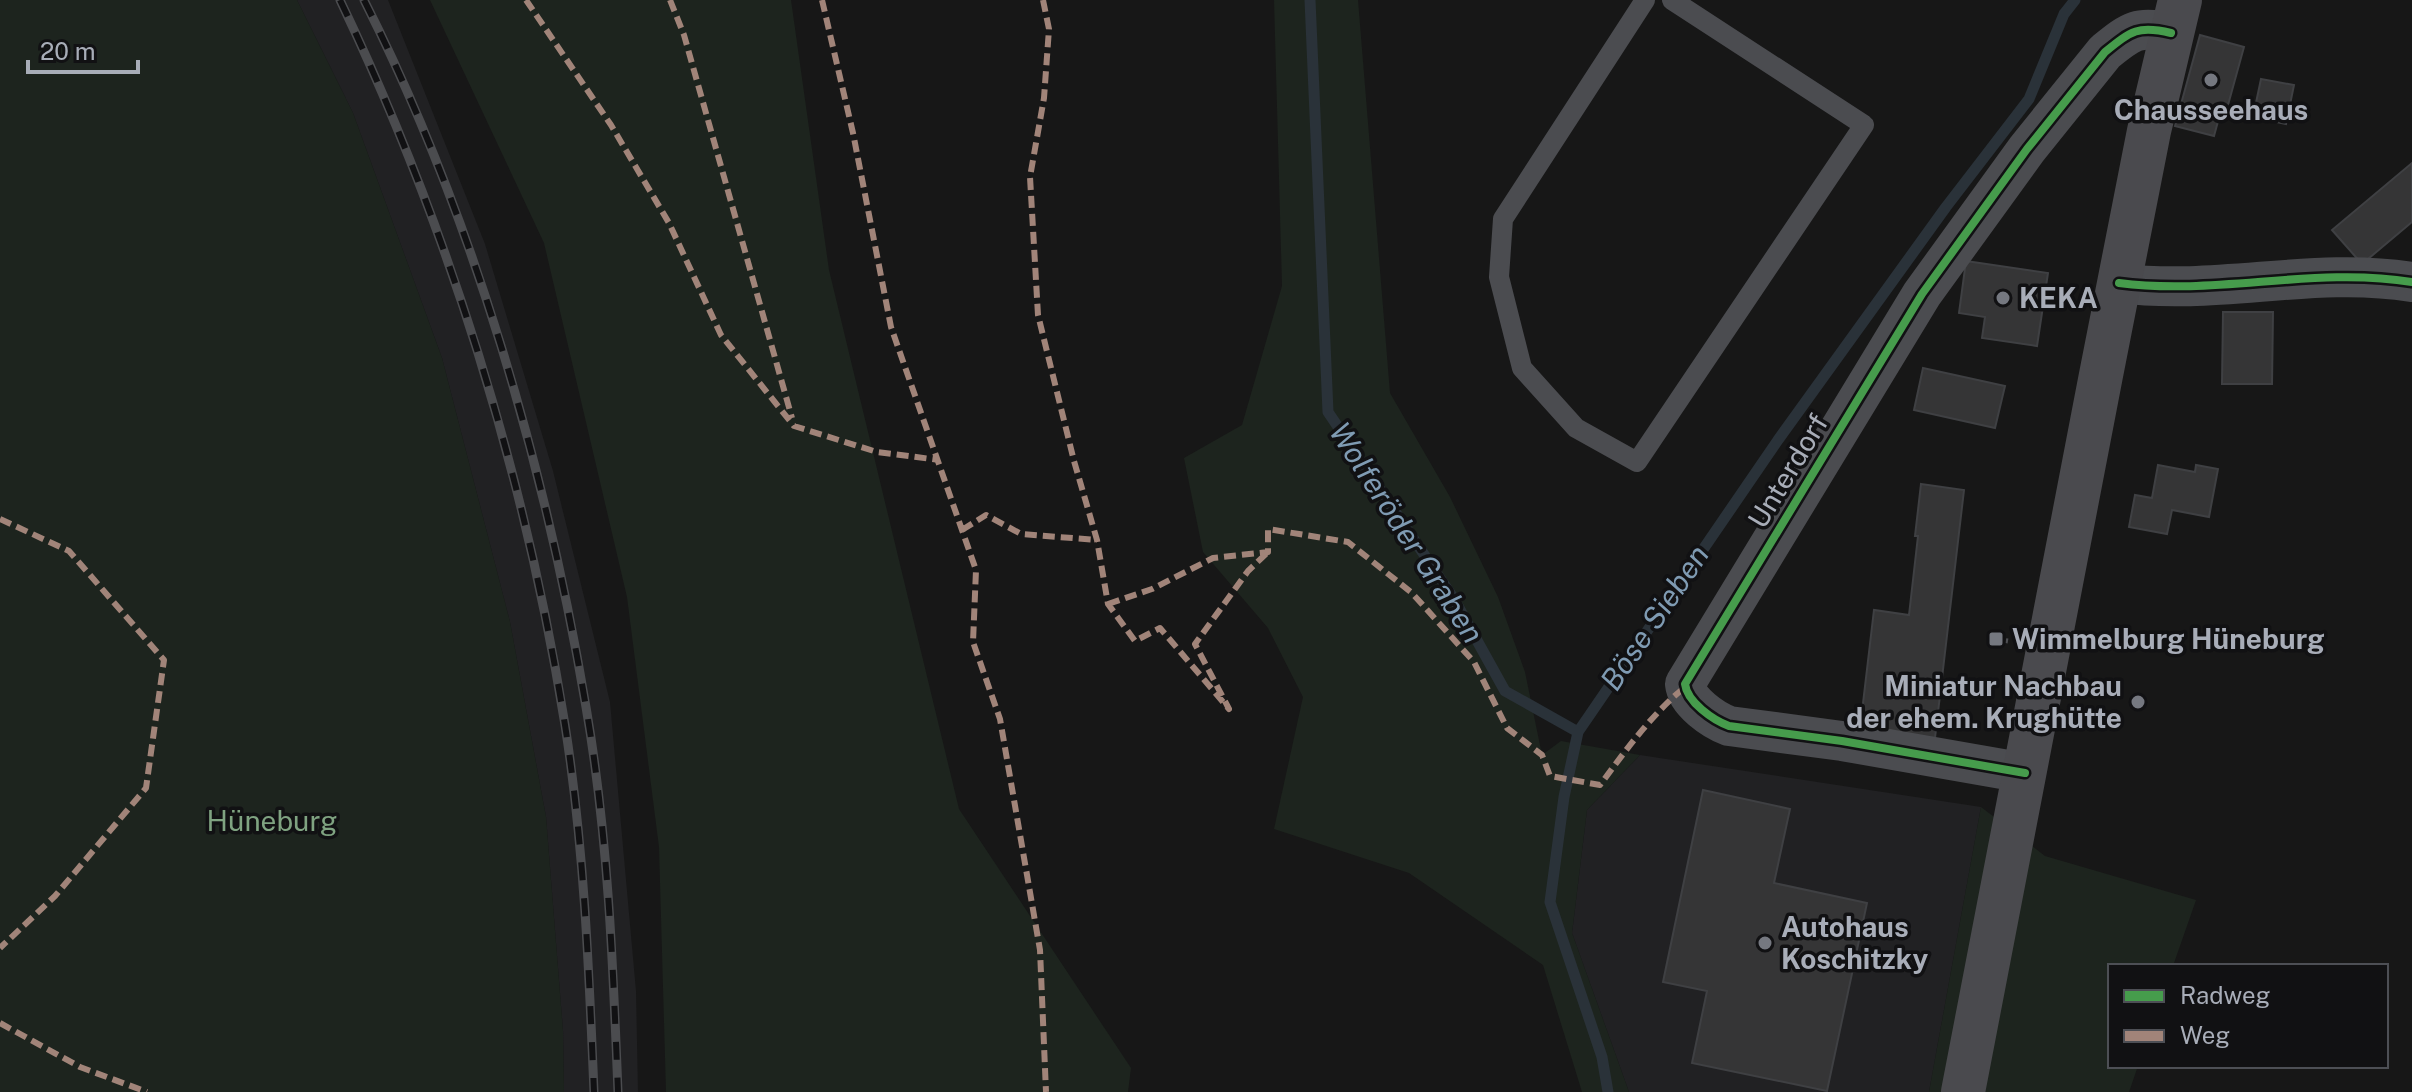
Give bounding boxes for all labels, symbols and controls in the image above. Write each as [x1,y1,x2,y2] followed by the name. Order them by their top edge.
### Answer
[28,24,138,74] scale bar
[40,37,96,65] text: 20 m
[2202,71,2220,89] marker: Chausseehaus
[2114,93,2308,126] place label: Chausseehaus
[2019,281,2098,314] place label: KEKA
[1994,289,2012,307] marker: KEKA
[1741,408,1834,534] street label: Unterdorf
[1322,415,1492,650] water label: Wolferöder Graben
[1592,538,1716,697] water label: Böse Sieben
[2012,622,2325,655] place label: Wimmelburg Hüneburg
[1987,630,2005,648] marker: Wimmelburg Hüneburg
[1846,669,2122,734] place label: Miniatur Nachbau der ehem. Krughütte
[2129,693,2147,711] marker: Miniatur Nachbau der ehem. Krughütte
[207,804,337,837] park label: Hüneburg
[1781,910,1928,975] place label: Autohaus Koschitzky
[1756,934,1774,952] marker: Autohaus Koschitzky
[2108,964,2388,1068] legend
[2180,981,2271,1009] text: Radweg
[2180,1021,2230,1049] text: Weg

